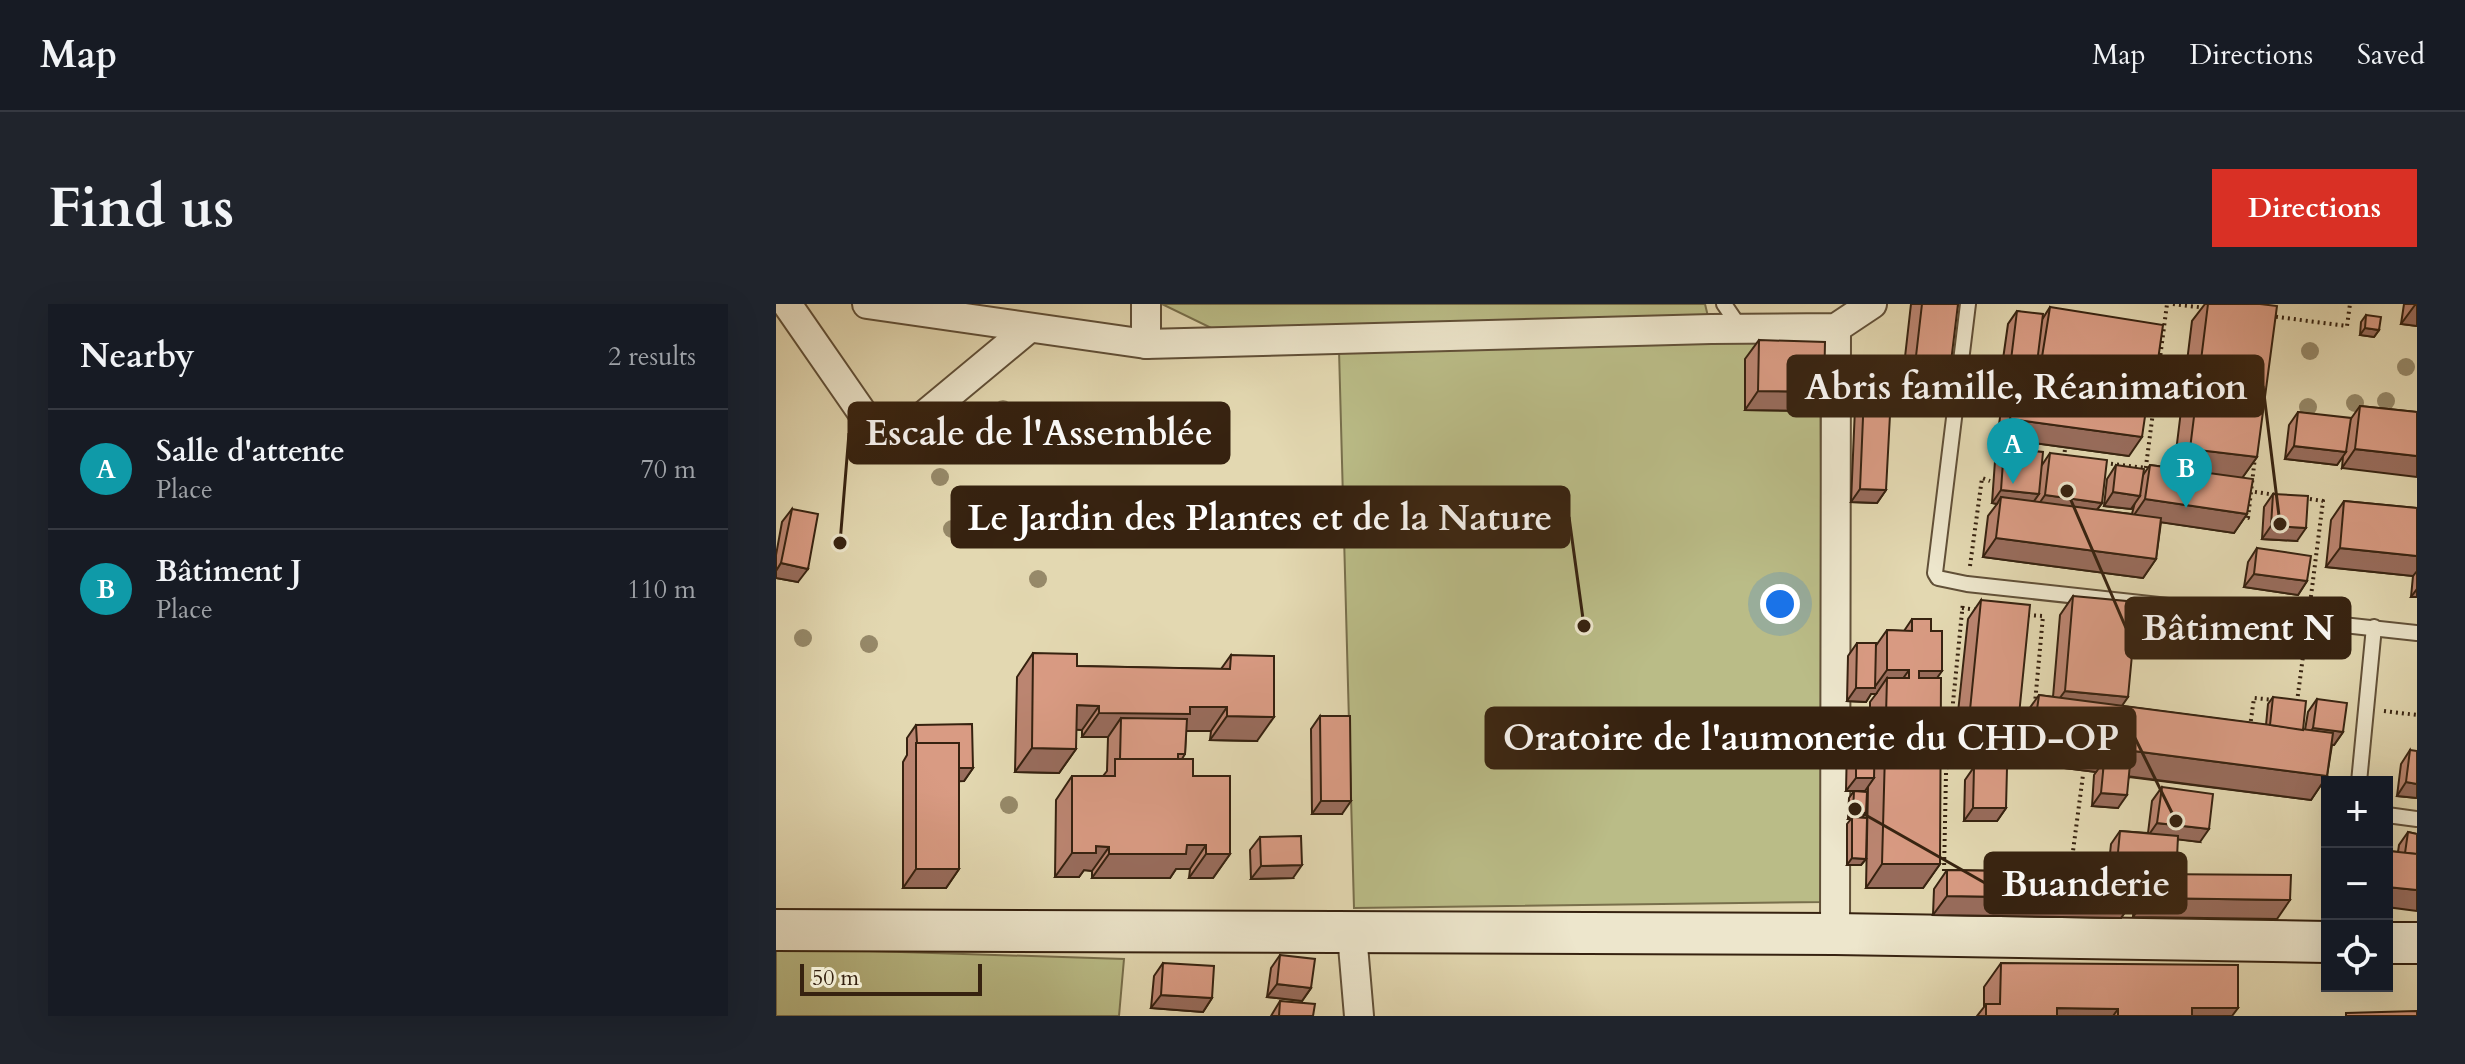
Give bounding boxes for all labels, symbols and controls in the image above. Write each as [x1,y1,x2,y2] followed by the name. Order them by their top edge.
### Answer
[40,29,117,81] text: Map
[2092,36,2146,74] text: Map
[2190,36,2313,74] text: Directions
[2357,36,2425,74] text: Saved
[2212,169,2417,247] button: Directions
[48,171,234,246] text: Find us
[80,333,195,379] text: Nearby
[608,339,696,374] text: 2 results
[1788,356,2263,416] callout: Abris famille, Réanimation
[1804,363,2248,412] text: Abris famille, Réanimation
[849,403,1229,463] callout: Escale de l'Assemblée
[865,409,1213,458] text: Escale de l'Assemblée
[1987,418,2039,484] pin: A
[156,431,345,472] text: Salle d'attente
[2160,442,2212,508] pin: B
[96,452,116,487] text: A
[640,452,696,487] text: 70 m
[156,472,213,507] text: Place
[952,487,1569,547] callout: Le Jardin des Plantes et de la Nature
[968,494,1552,543] text: Le Jardin des Plantes et de la Nature
[156,551,302,592] text: Bâtiment J
[97,572,115,607] text: B
[627,572,696,607] text: 110 m
[1760,584,1800,624] your location
[156,592,213,627] text: Place
[2126,598,2350,658] callout: Bâtiment N
[2142,604,2334,653] text: Bâtiment N
[1486,708,2135,768] callout: Oratoire de l'aumonerie du CHD-OP
[1503,714,2119,763] text: Oratoire de l'aumonerie du CHD-OP
[2321,776,2393,992] map controls
[2321,776,2393,848] button: +
[2321,848,2393,920] button: −
[1985,853,2186,913] callout: Buanderie
[2002,860,2170,909] text: Buanderie
[2321,920,2393,992] button: locate
[800,960,982,996] scale bar
[812,963,859,993] text: 50 m

